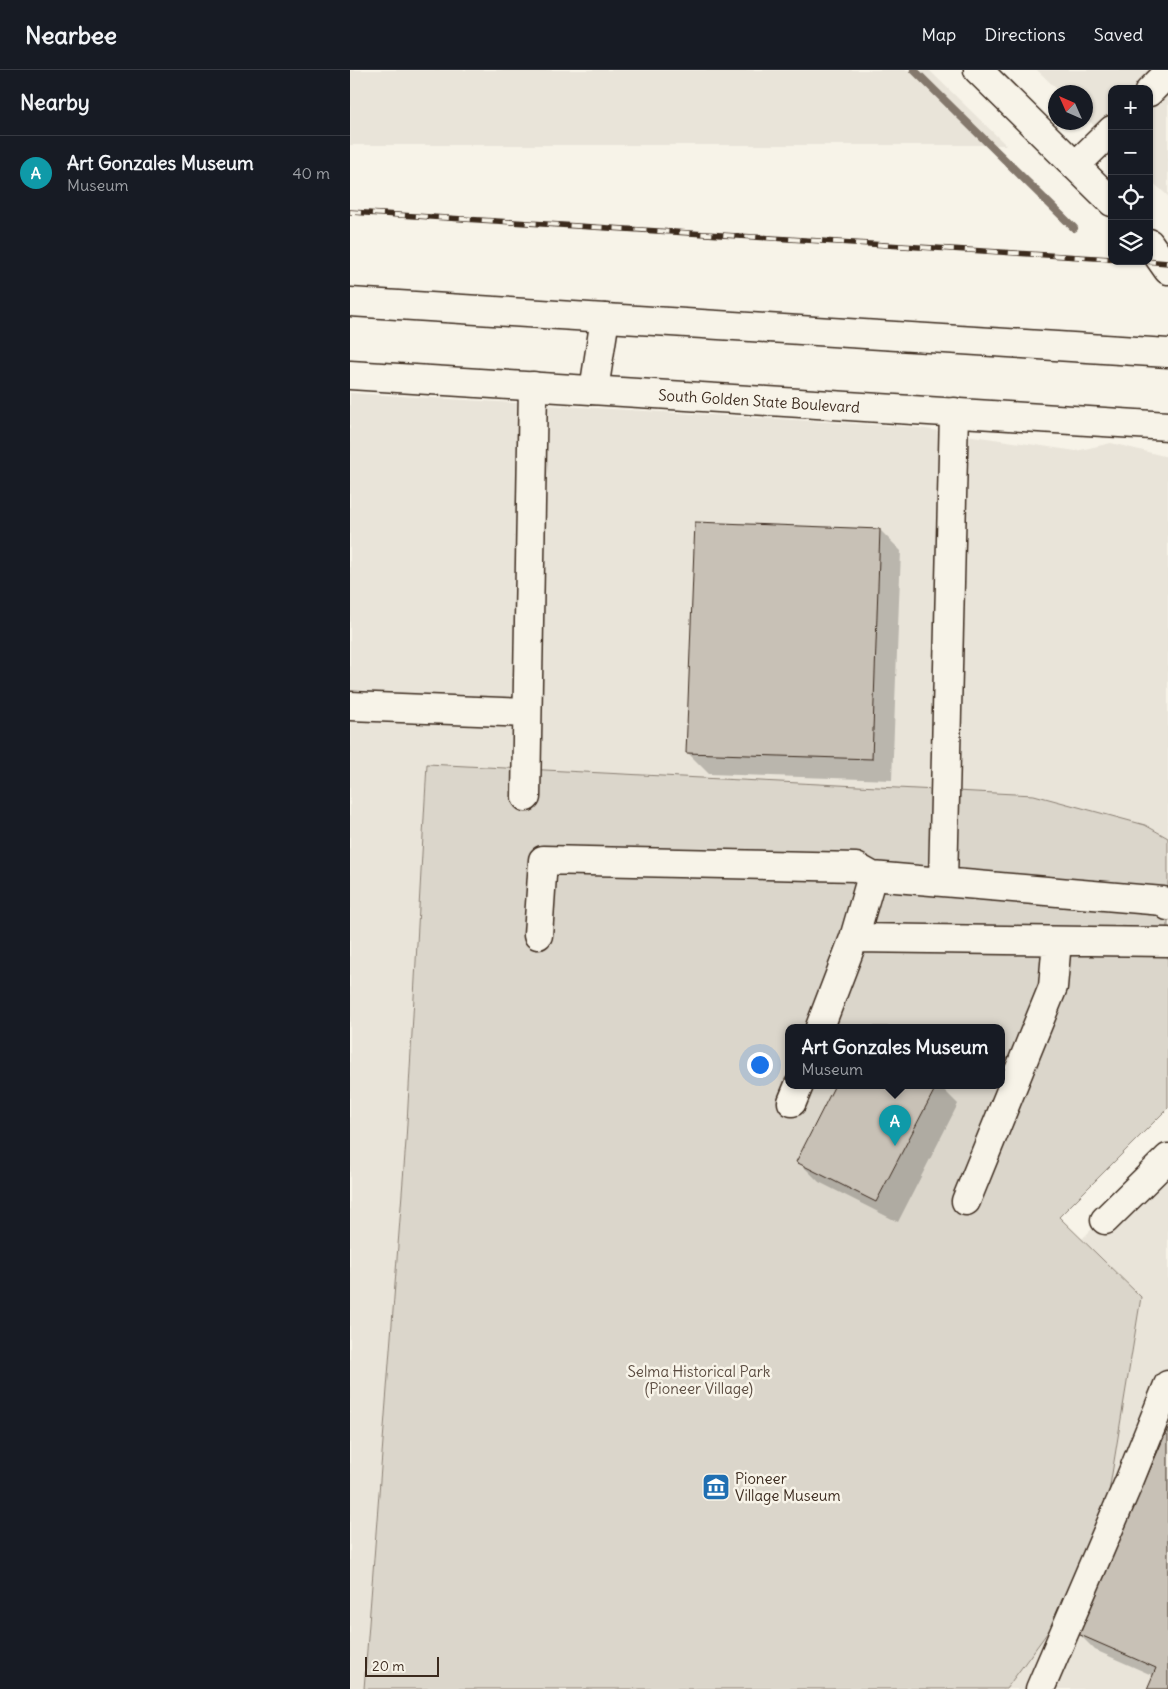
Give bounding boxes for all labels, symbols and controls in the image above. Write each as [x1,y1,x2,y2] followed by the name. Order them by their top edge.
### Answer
[25,20,117,50] text: Nearbee
[921,23,956,46] text: Map
[984,23,1066,46] text: Directions
[1094,23,1143,46] text: Saved
[1048,85,1093,130] north arrow
[1108,85,1153,265] map controls
[1108,85,1153,130] button: +
[20,89,90,116] text: Nearby
[1108,130,1153,175] button: −
[67,151,254,175] text: Art Gonzales Museum
[31,163,41,183] text: A
[292,163,330,183] text: 40 m
[67,175,129,195] text: Museum
[1108,175,1153,220] button: locate
[1108,220,1153,265] button: layers
[658,385,861,416] street label: South Golden State Boulevard
[785,1024,1005,1089] popup
[802,1035,988,1059] text: Art Gonzales Museum
[747,1052,773,1078] your location
[802,1059,863,1079] text: Museum
[879,1105,911,1146] pin: A
[628,1362,771,1398] park label: Selma Historical Park (Pioneer Village)
[735,1469,841,1505] place label: Pioneer Village Museum
[701,1472,731,1502] museum icon: Pioneer Village Museum
[365,1654,439,1677] scale bar
[372,1657,405,1675] text: 20 m

